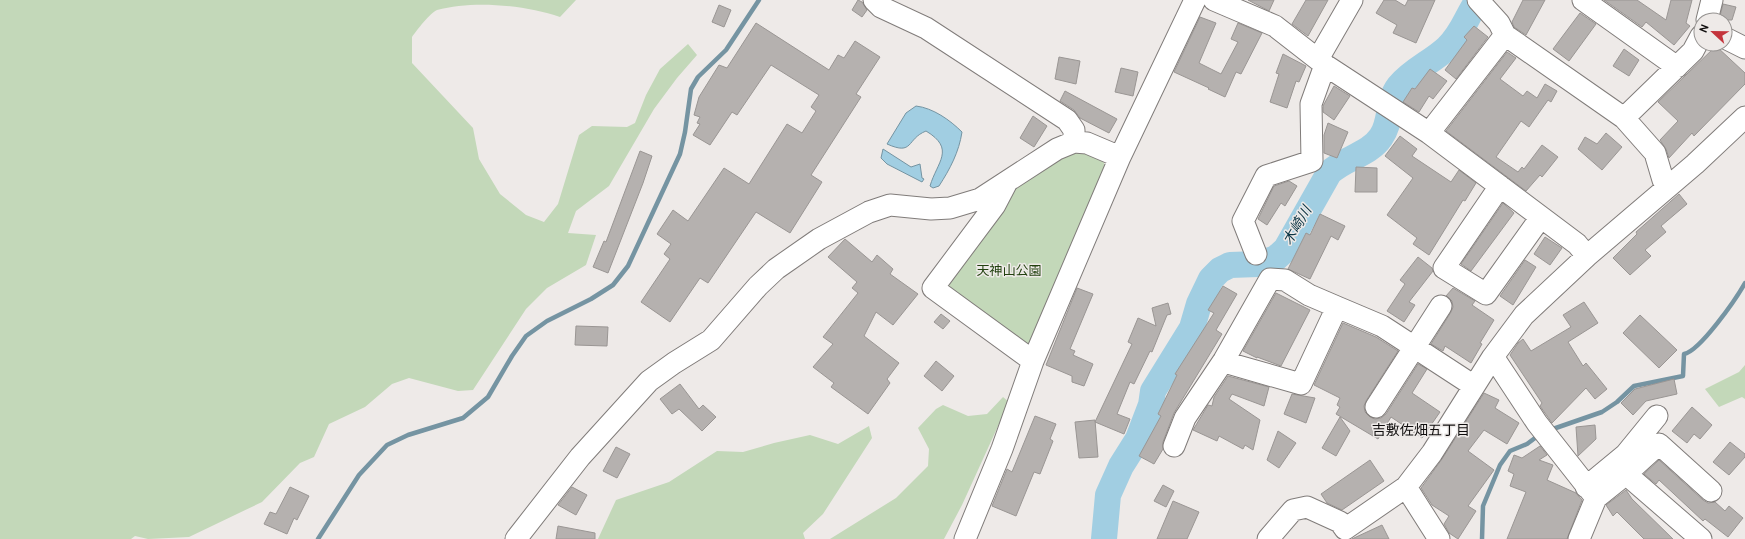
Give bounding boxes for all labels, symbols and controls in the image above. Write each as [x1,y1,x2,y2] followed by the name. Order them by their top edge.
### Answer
[1693,12,1733,52] north arrow
[1697,22,1713,35] text: N
[1280,202,1317,248] water label: 木崎川
[976,264,1042,280] park label: 天神山公園
[1372,422,1470,440] district label: 吉敷佐畑五丁目

